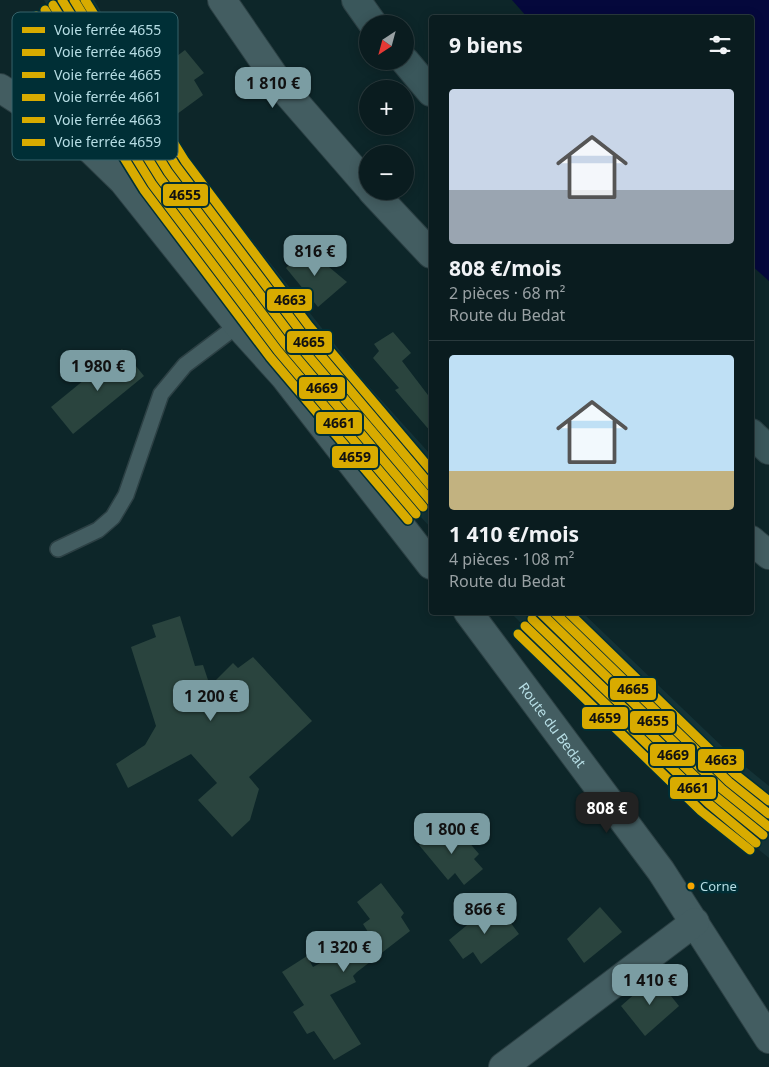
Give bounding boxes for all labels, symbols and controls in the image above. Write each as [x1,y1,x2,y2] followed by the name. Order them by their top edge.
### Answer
[12,12,178,160] legend
[359,15,414,70] north arrow
[359,15,414,200] map controls
[54,20,161,39] text: Voie ferrée 4655
[449,31,523,59] text: 9 biens
[706,31,734,59] icon: filters
[54,42,161,61] text: Voie ferrée 4669
[54,65,161,84] text: Voie ferrée 4665
[227,66,319,109] pin: 1 810 €
[246,72,300,94] text: 1 810 €
[359,80,414,135] button: +
[54,87,161,106] text: Voie ferrée 4661
[54,110,161,129] text: Voie ferrée 4663
[547,122,637,212] icon: home
[54,132,161,151] text: Voie ferrée 4659
[359,145,414,200] button: −
[162,183,209,207] line badge: 4655
[169,185,201,204] text: 4655
[280,234,350,277] pin: 816 €
[295,240,335,262] text: 816 €
[449,254,562,282] text: 808 €/mois
[449,282,565,304] text: 2 pièces · 68 m²
[266,288,313,312] line badge: 4663
[274,290,306,309] text: 4663
[449,304,565,326] text: Route du Bedat
[286,330,333,354] line badge: 4665
[293,332,325,351] text: 4665
[52,350,144,392] pin: 1 980 €
[71,355,125,377] text: 1 980 €
[298,376,346,400] line badge: 4669
[306,378,338,397] text: 4669
[547,387,637,477] icon: home
[315,411,363,435] line badge: 4661
[323,413,355,432] text: 4661
[331,445,379,469] line badge: 4659
[339,447,371,466] text: 4659
[449,520,579,548] text: 1 410 €/mois
[449,548,574,570] text: 4 pièces · 108 m²
[449,570,565,592] text: Route du Bedat
[609,677,657,701] line badge: 4665
[515,678,591,771] street label: Route du Bedat
[617,679,649,698] text: 4665
[165,680,257,722] pin: 1 200 €
[184,685,238,707] text: 1 200 €
[581,706,629,730] line badge: 4659
[589,708,621,727] text: 4659
[629,710,676,734] line badge: 4655
[637,711,669,730] text: 4655
[649,743,696,767] line badge: 4669
[657,745,689,764] text: 4669
[697,748,745,772] line badge: 4663
[705,750,737,769] text: 4663
[669,776,717,800] line badge: 4661
[677,778,709,797] text: 4661
[572,792,642,834] pin: 808 €
[587,797,627,819] text: 808 €
[406,812,498,855] pin: 1 800 €
[425,818,479,840] text: 1 800 €
[700,877,737,895] place label: Corne
[686,881,696,891] marker: Corne
[450,892,520,935] pin: 866 €
[465,898,505,920] text: 866 €
[298,930,390,973] pin: 1 320 €
[317,936,371,958] text: 1 320 €
[604,964,696,1006] pin: 1 410 €
[623,969,677,991] text: 1 410 €

